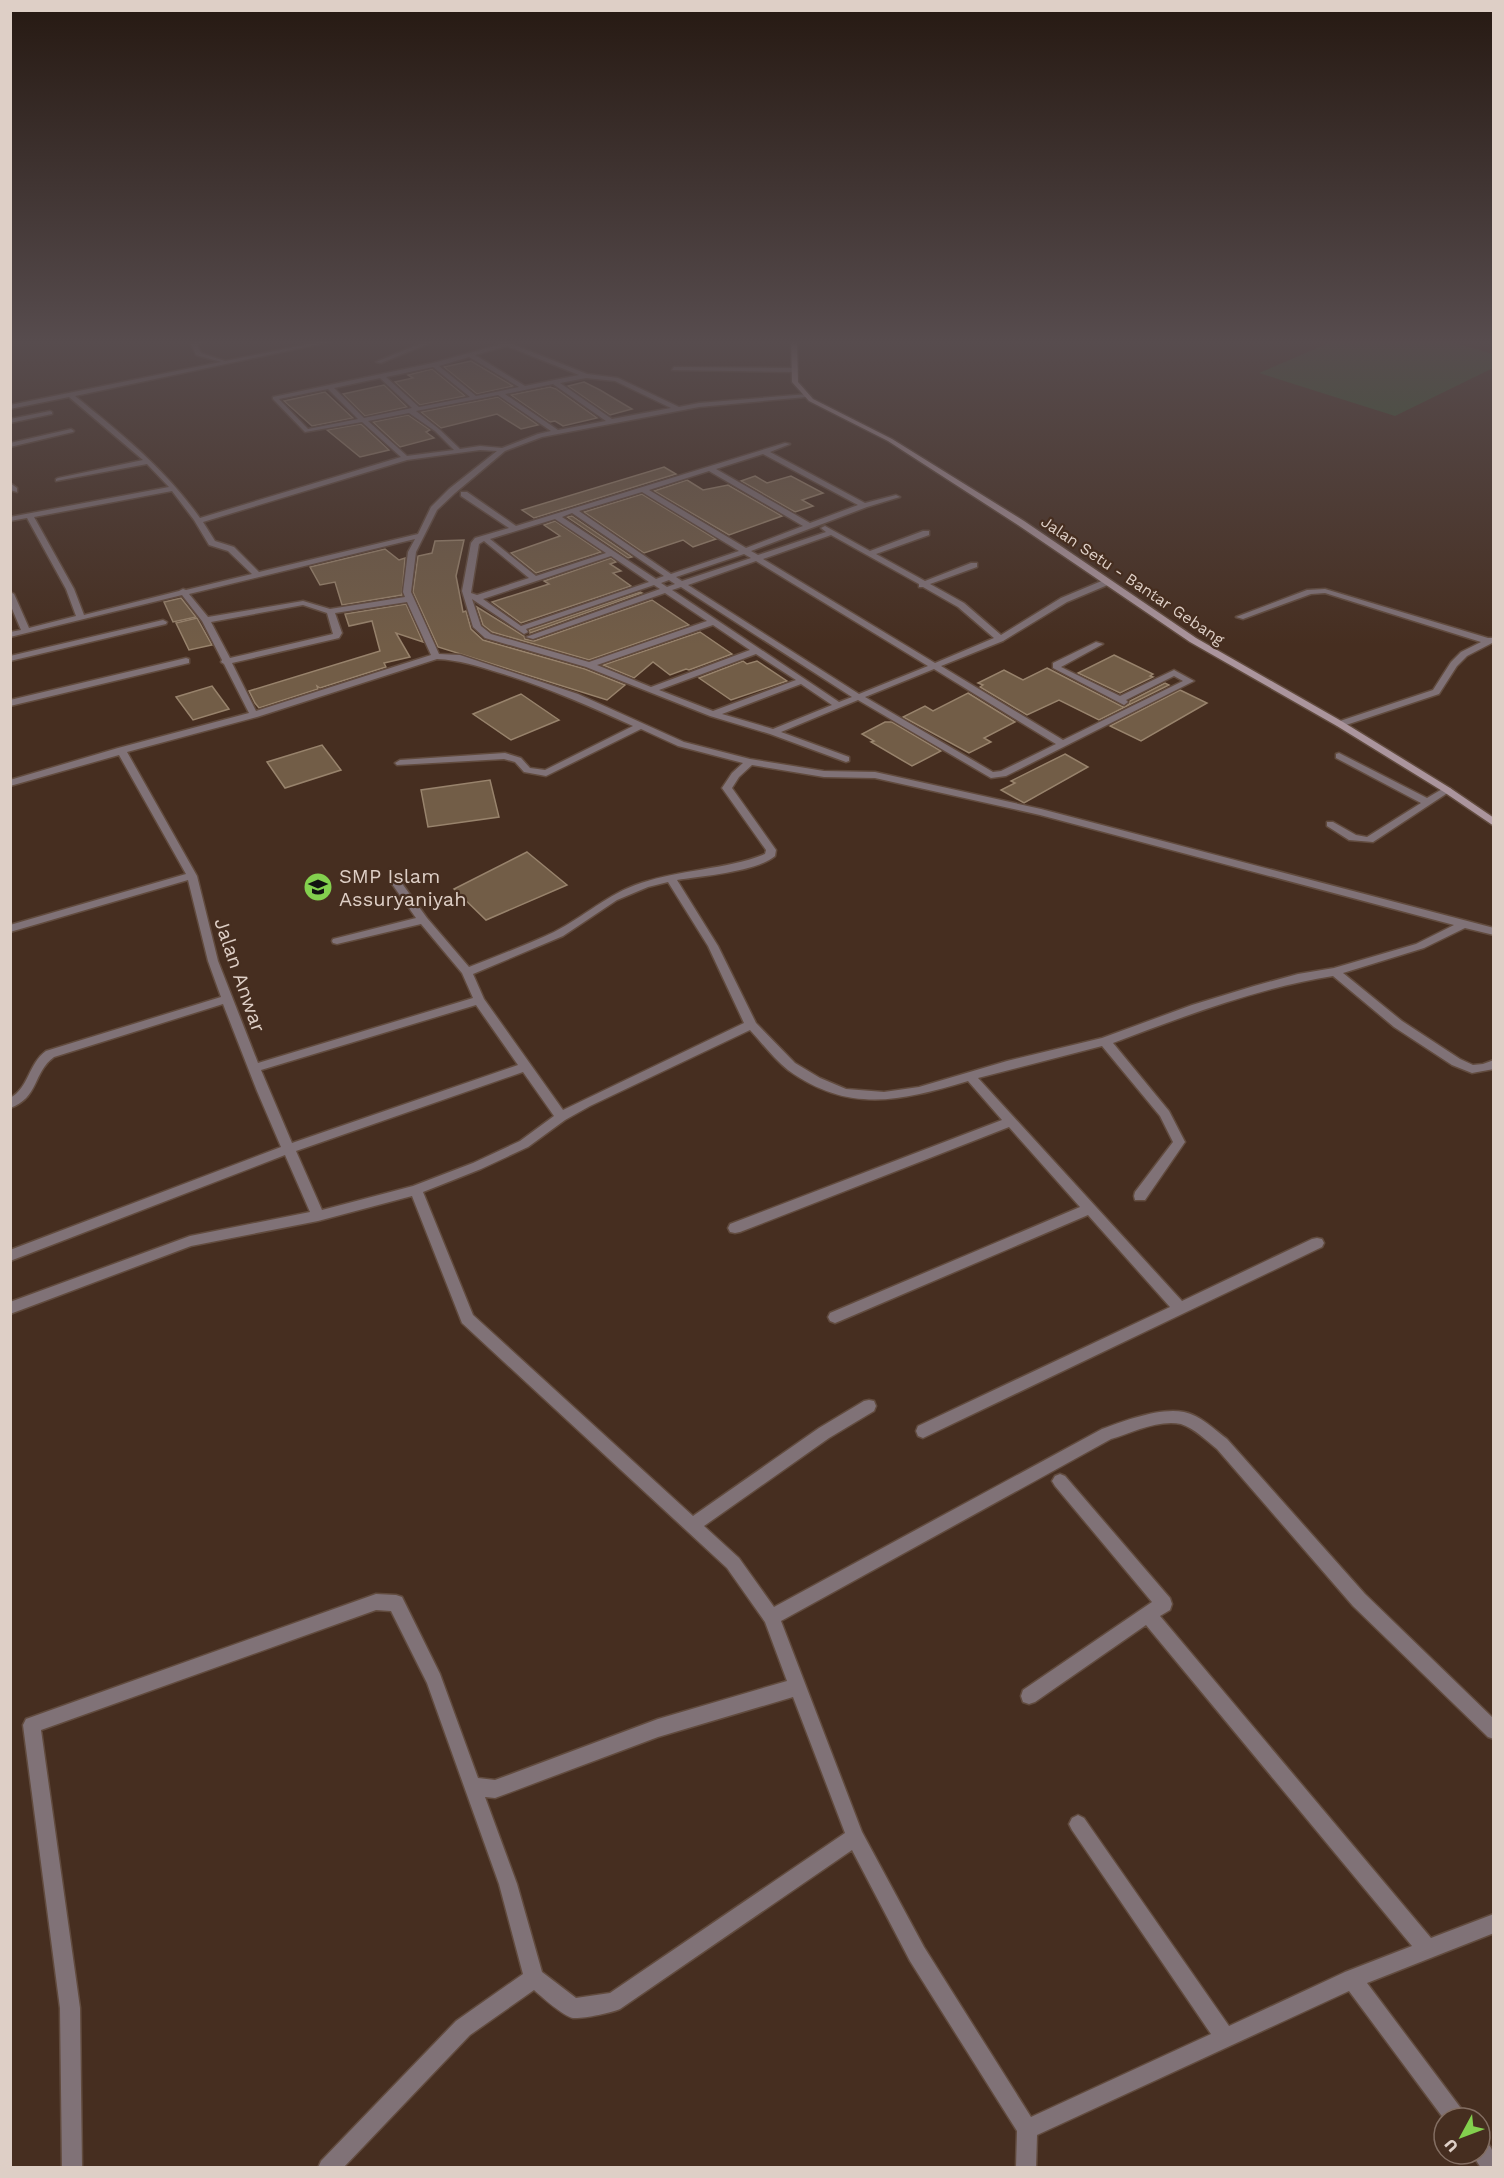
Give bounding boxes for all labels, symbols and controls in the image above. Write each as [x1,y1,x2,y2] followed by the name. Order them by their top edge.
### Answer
[1037,512,1228,649] street label: Jalan Setu - Bantar Gebang
[339,864,467,911] place label: SMP Islam Assuryaniyah
[302,871,334,903] school or university icon: SMP Islam Assuryaniyah
[209,915,271,1035] street label: Jalan Anwar
[1432,2106,1492,2166] north arrow
[1440,2135,1462,2156] text: U

